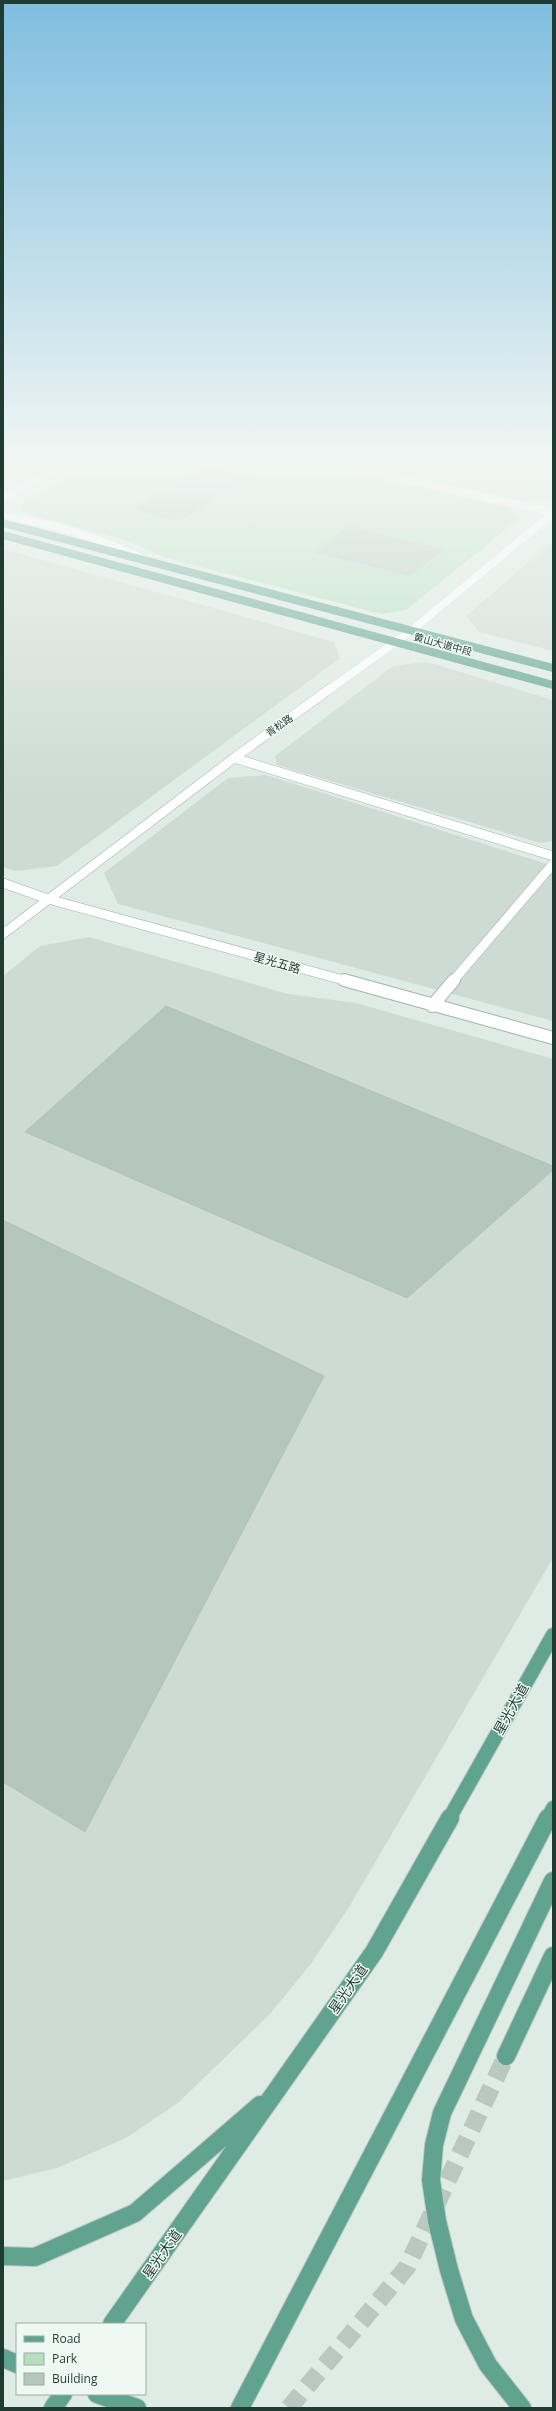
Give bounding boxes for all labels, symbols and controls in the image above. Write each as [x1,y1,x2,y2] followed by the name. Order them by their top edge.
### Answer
[412,629,474,659] street label: 黄山大道中段
[263,711,295,739] street label: 青松路
[252,948,303,977] street label: 星光五路
[489,1680,532,1738] street label: 星光大道
[324,1960,371,2017] street label: 星光大道
[138,2225,185,2282] street label: 星光大道
[16,2323,146,2395] legend
[52,2330,81,2347] text: Road
[52,2350,78,2367] text: Park
[52,2370,98,2387] text: Building

